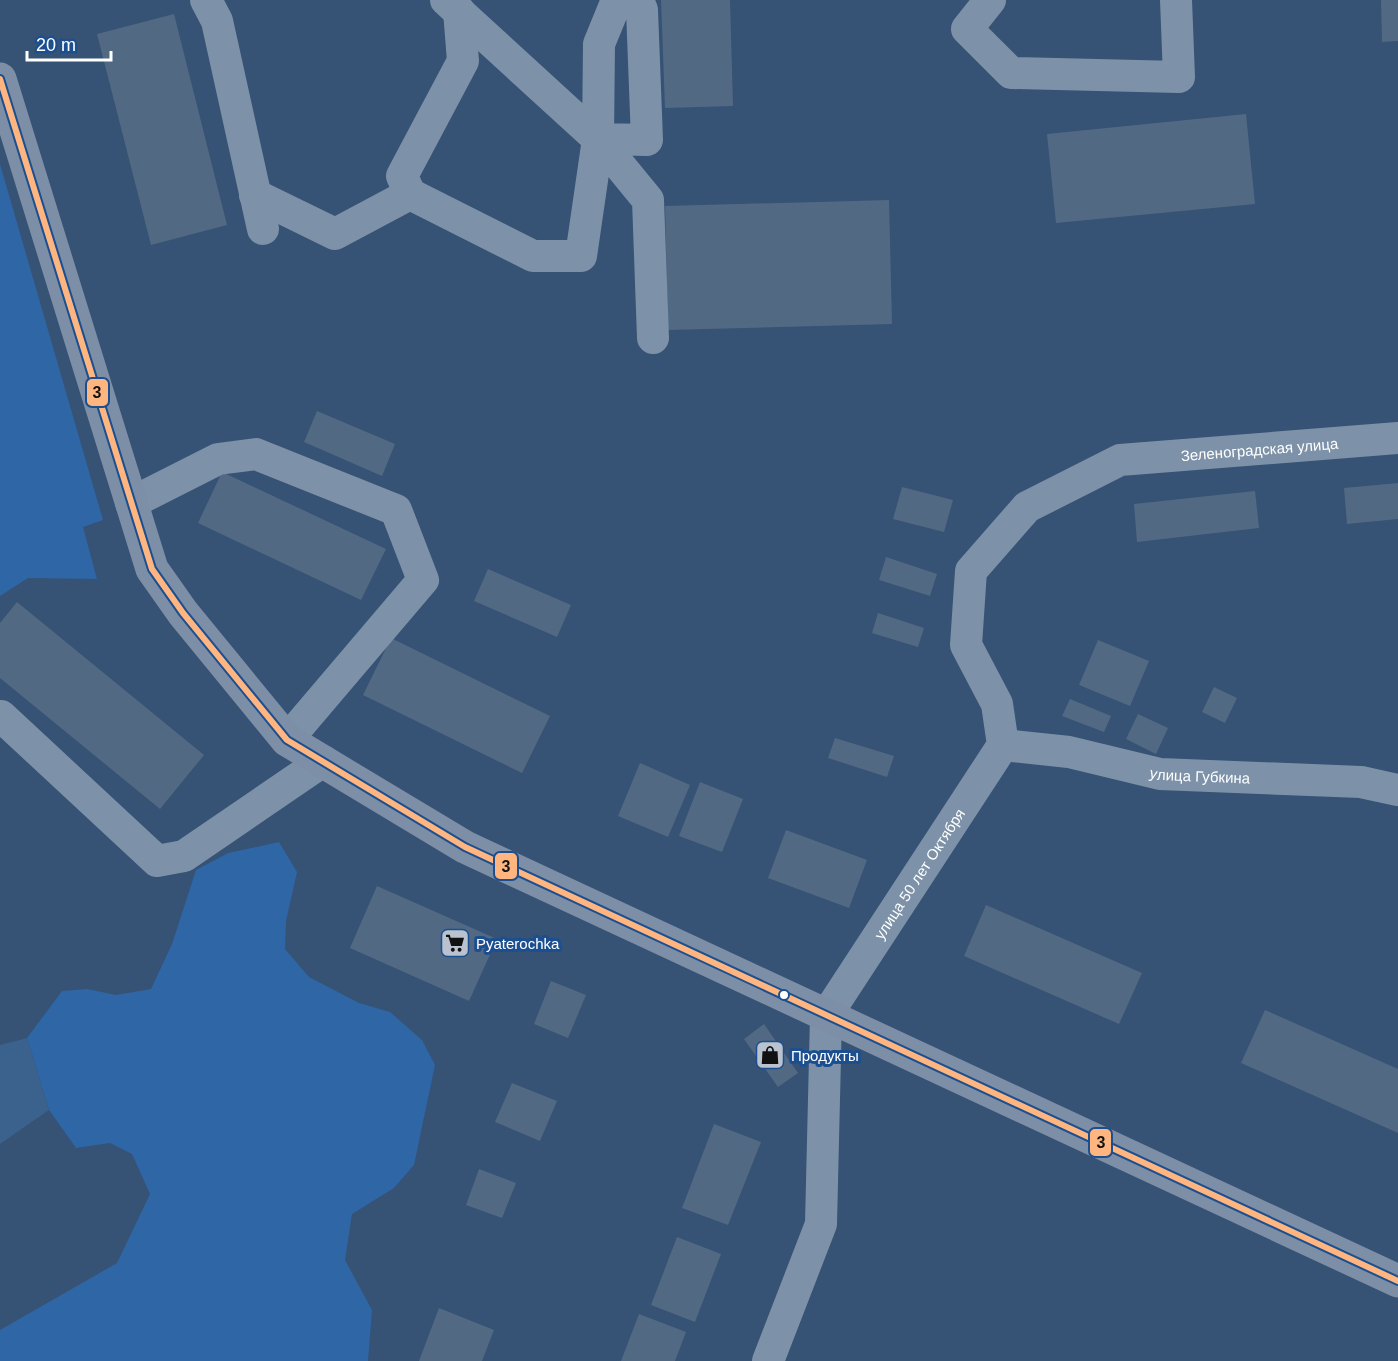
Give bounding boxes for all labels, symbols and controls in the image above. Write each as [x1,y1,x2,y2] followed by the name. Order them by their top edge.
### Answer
[27,24,111,62] scale bar
[36,35,76,55] text: 20 m
[86,378,109,407] line badge: 3
[93,384,102,401] text: 3
[1180,434,1339,464] street label: Зеленоградская улица
[1148,763,1251,786] street label: улица Губкина
[870,805,968,942] street label: улица 50 лет Октября
[494,852,518,880] line badge: 3
[502,858,511,875] text: 3
[439,927,471,959] supermarket icon: Pyaterochka
[476,935,560,952] place label: Pyaterochka
[778,989,790,1001] unlabelled marker
[754,1039,786,1071] shop icon: Продукты
[791,1047,859,1064] place label: Продукты
[1089,1128,1112,1157] line badge: 3
[1097,1134,1106,1151] text: 3

